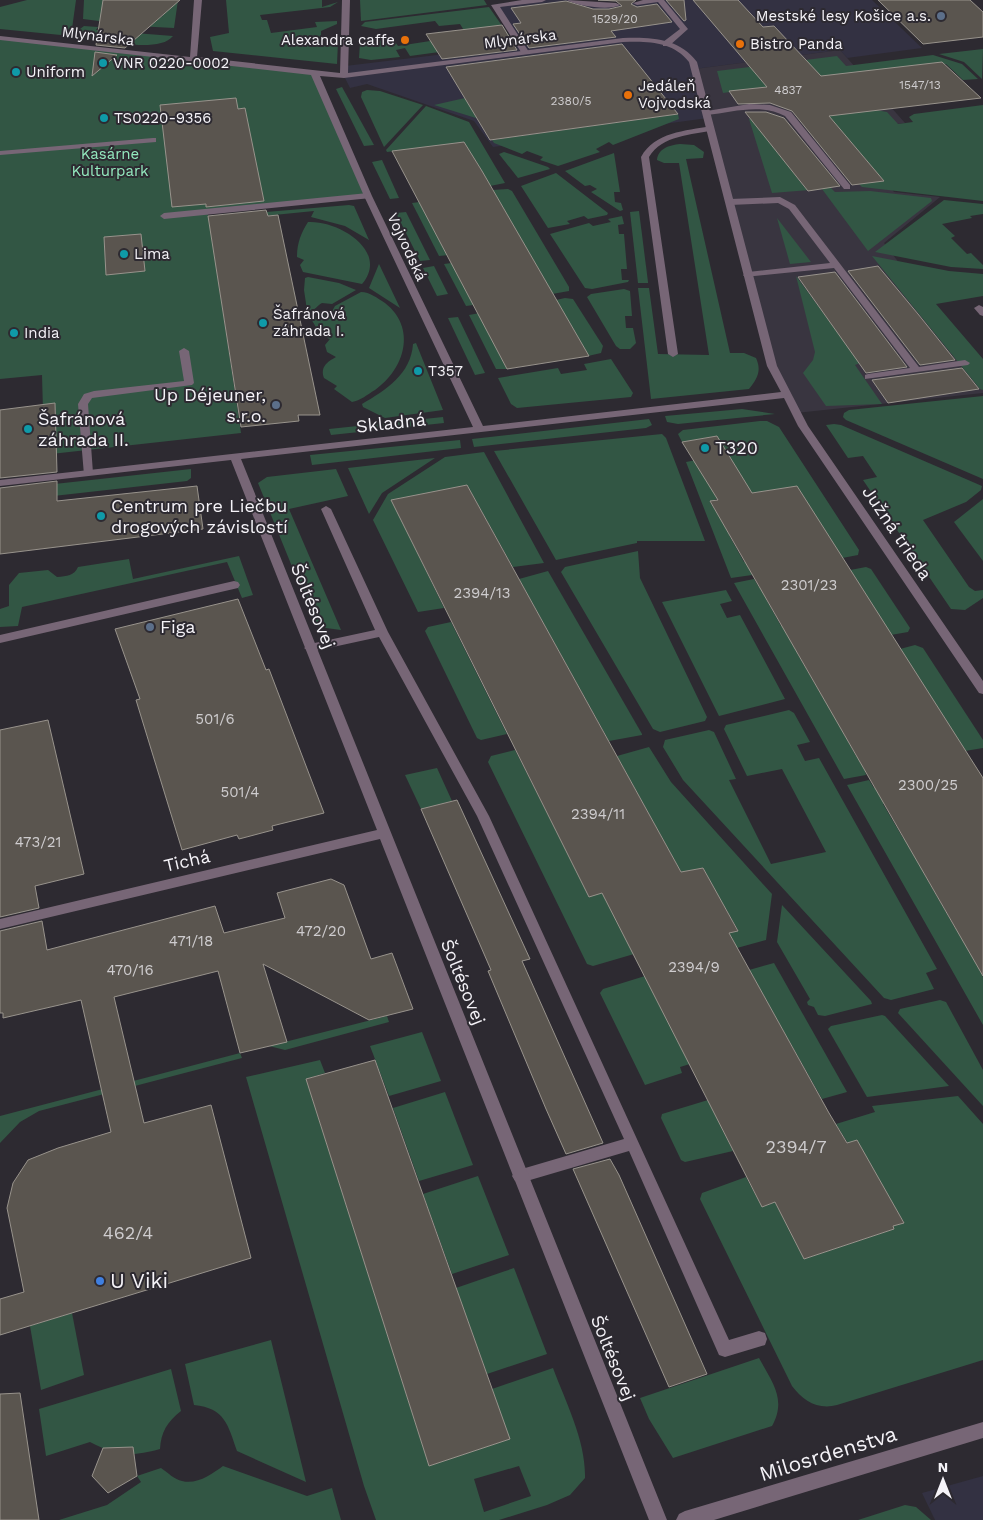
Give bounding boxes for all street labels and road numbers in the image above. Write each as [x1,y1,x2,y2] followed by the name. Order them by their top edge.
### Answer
[61,23,136,49] street label: Mlynárska
[483,26,558,52] street label: Mlynárska
[383,210,431,284] street label: Vojvodská
[355,408,427,437] street label: Skladná
[858,482,937,584] street label: Južná trieda
[287,560,340,652] street label: Šoltésovej
[162,845,212,876] street label: Tichá
[437,936,490,1028] street label: Šoltésovej
[587,1312,640,1404] street label: Šoltésovej
[756,1421,900,1486] street label: Milosrdenstva

